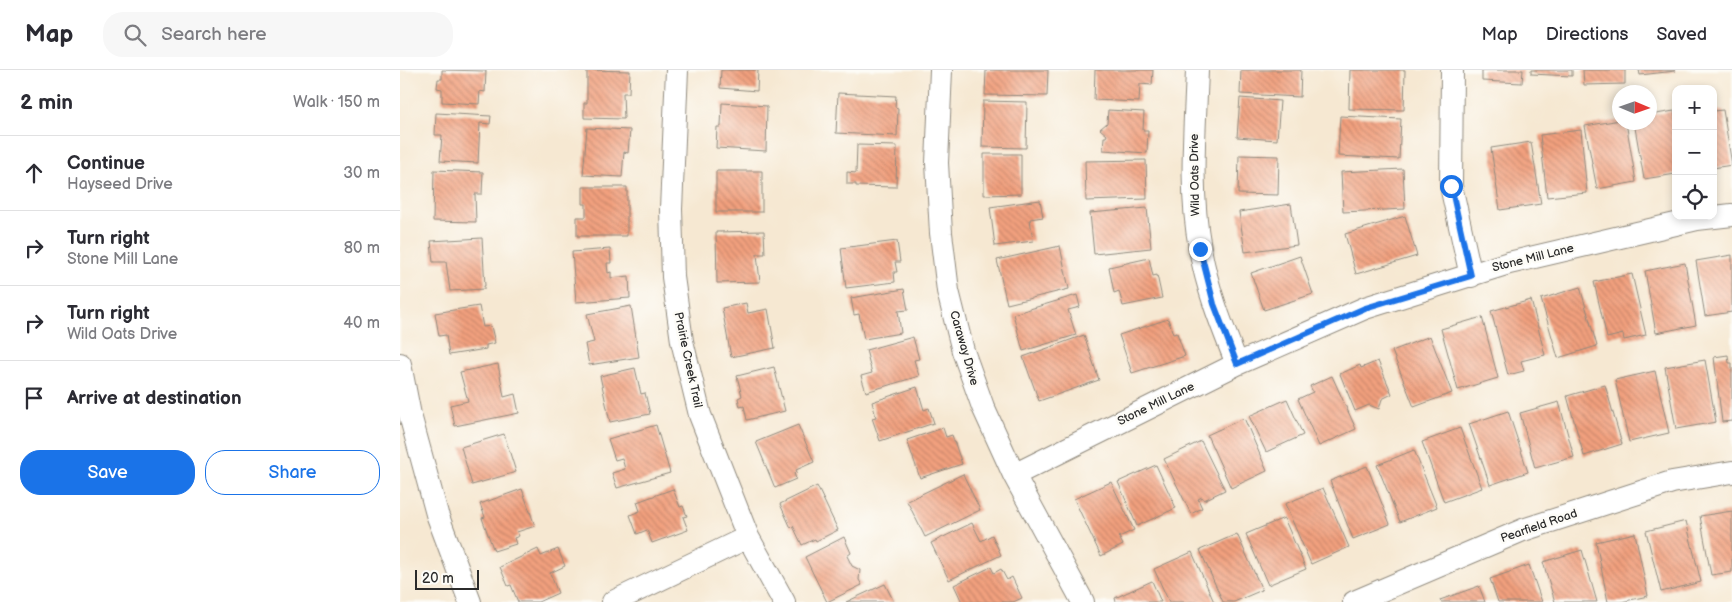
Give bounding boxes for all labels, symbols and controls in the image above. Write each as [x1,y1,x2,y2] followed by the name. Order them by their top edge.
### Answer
[103,12,453,57] search box
[25,20,73,49] text: Map
[121,21,149,49] icon: search
[161,23,267,46] text: Search here
[1482,24,1518,45] text: Map
[1546,24,1628,45] text: Directions
[1656,24,1707,45] text: Saved
[1612,85,1657,130] north arrow
[1672,85,1717,220] map controls
[1672,85,1717,130] button: +
[20,90,73,115] text: 2 min
[293,93,380,112] text: Walk · 150 m
[1672,130,1717,175] button: −
[1187,134,1203,216] street label: Wild Oats Drive
[67,152,145,175] text: Continue
[20,159,48,187] icon: ahead
[343,164,380,183] text: 30 m
[67,175,173,194] text: Hayseed Drive
[1440,175,1463,198] route start
[1672,175,1717,220] button: locate
[67,227,150,250] text: Turn right
[20,234,48,262] icon: right
[1189,238,1212,261] route end
[344,239,380,258] text: 80 m
[1491,241,1575,275] street label: Stone Mill Lane
[67,250,178,269] text: Stone Mill Lane
[67,302,150,325] text: Turn right
[20,309,48,337] icon: right
[946,309,982,387] street label: Caraway Drive
[671,311,705,409] street label: Prairie Creek Trail
[343,314,380,333] text: 40 m
[67,325,177,344] text: Wild Oats Drive
[1115,379,1197,429] street label: Stone Mill Lane
[20,384,48,412] icon: arrive
[67,387,242,410] text: Arrive at destination
[20,450,195,495] button: Save
[205,450,380,495] button: Share
[1499,506,1579,546] street label: Pearfield Road
[415,567,479,590] scale bar
[422,570,454,587] text: 20 m

